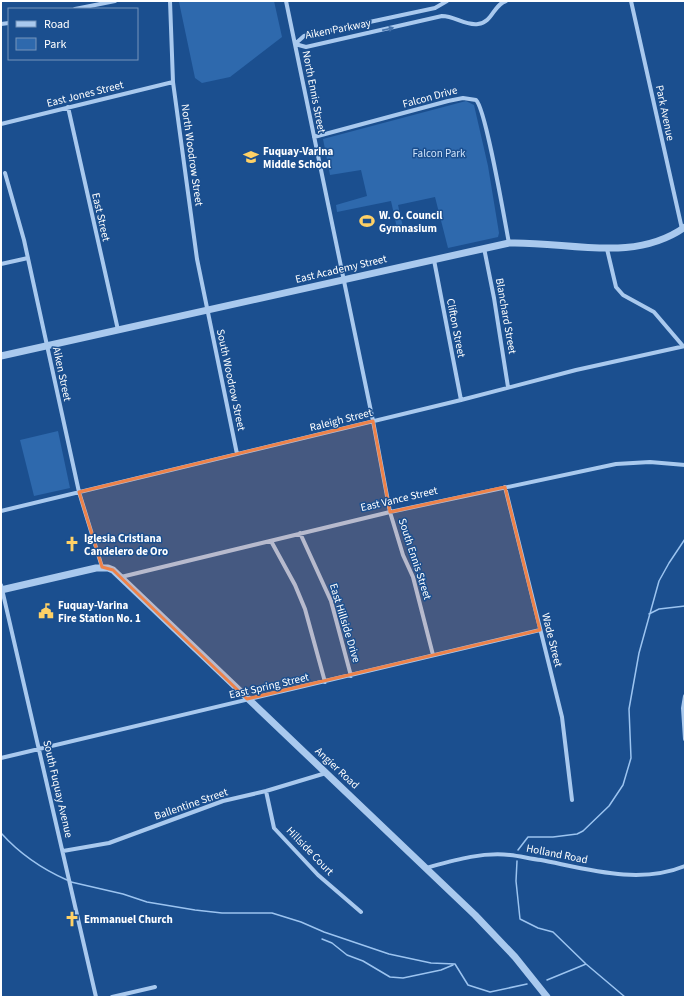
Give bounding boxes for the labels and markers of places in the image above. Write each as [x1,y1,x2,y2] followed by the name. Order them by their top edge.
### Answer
[263,144,334,172] place label: Fuquay-Varina Middle School
[242,148,260,166] school or university icon: Fuquay-Varina Middle School
[379,208,443,236] place label: W. O. Council Gymnasium
[358,212,376,230] sports icon: W. O. Council Gymnasium
[84,531,168,559] place label: Iglesia Cristiana Candelero de Oro
[63,535,81,553] church icon: Iglesia Cristiana Candelero de Oro
[58,598,141,626] place label: Fuquay-Varina Fire Station No. 1
[37,602,55,620] public building icon: Fuquay-Varina Fire Station No. 1
[63,910,81,928] church icon: Emmanuel Church
[84,912,173,927] place label: Emmanuel Church

